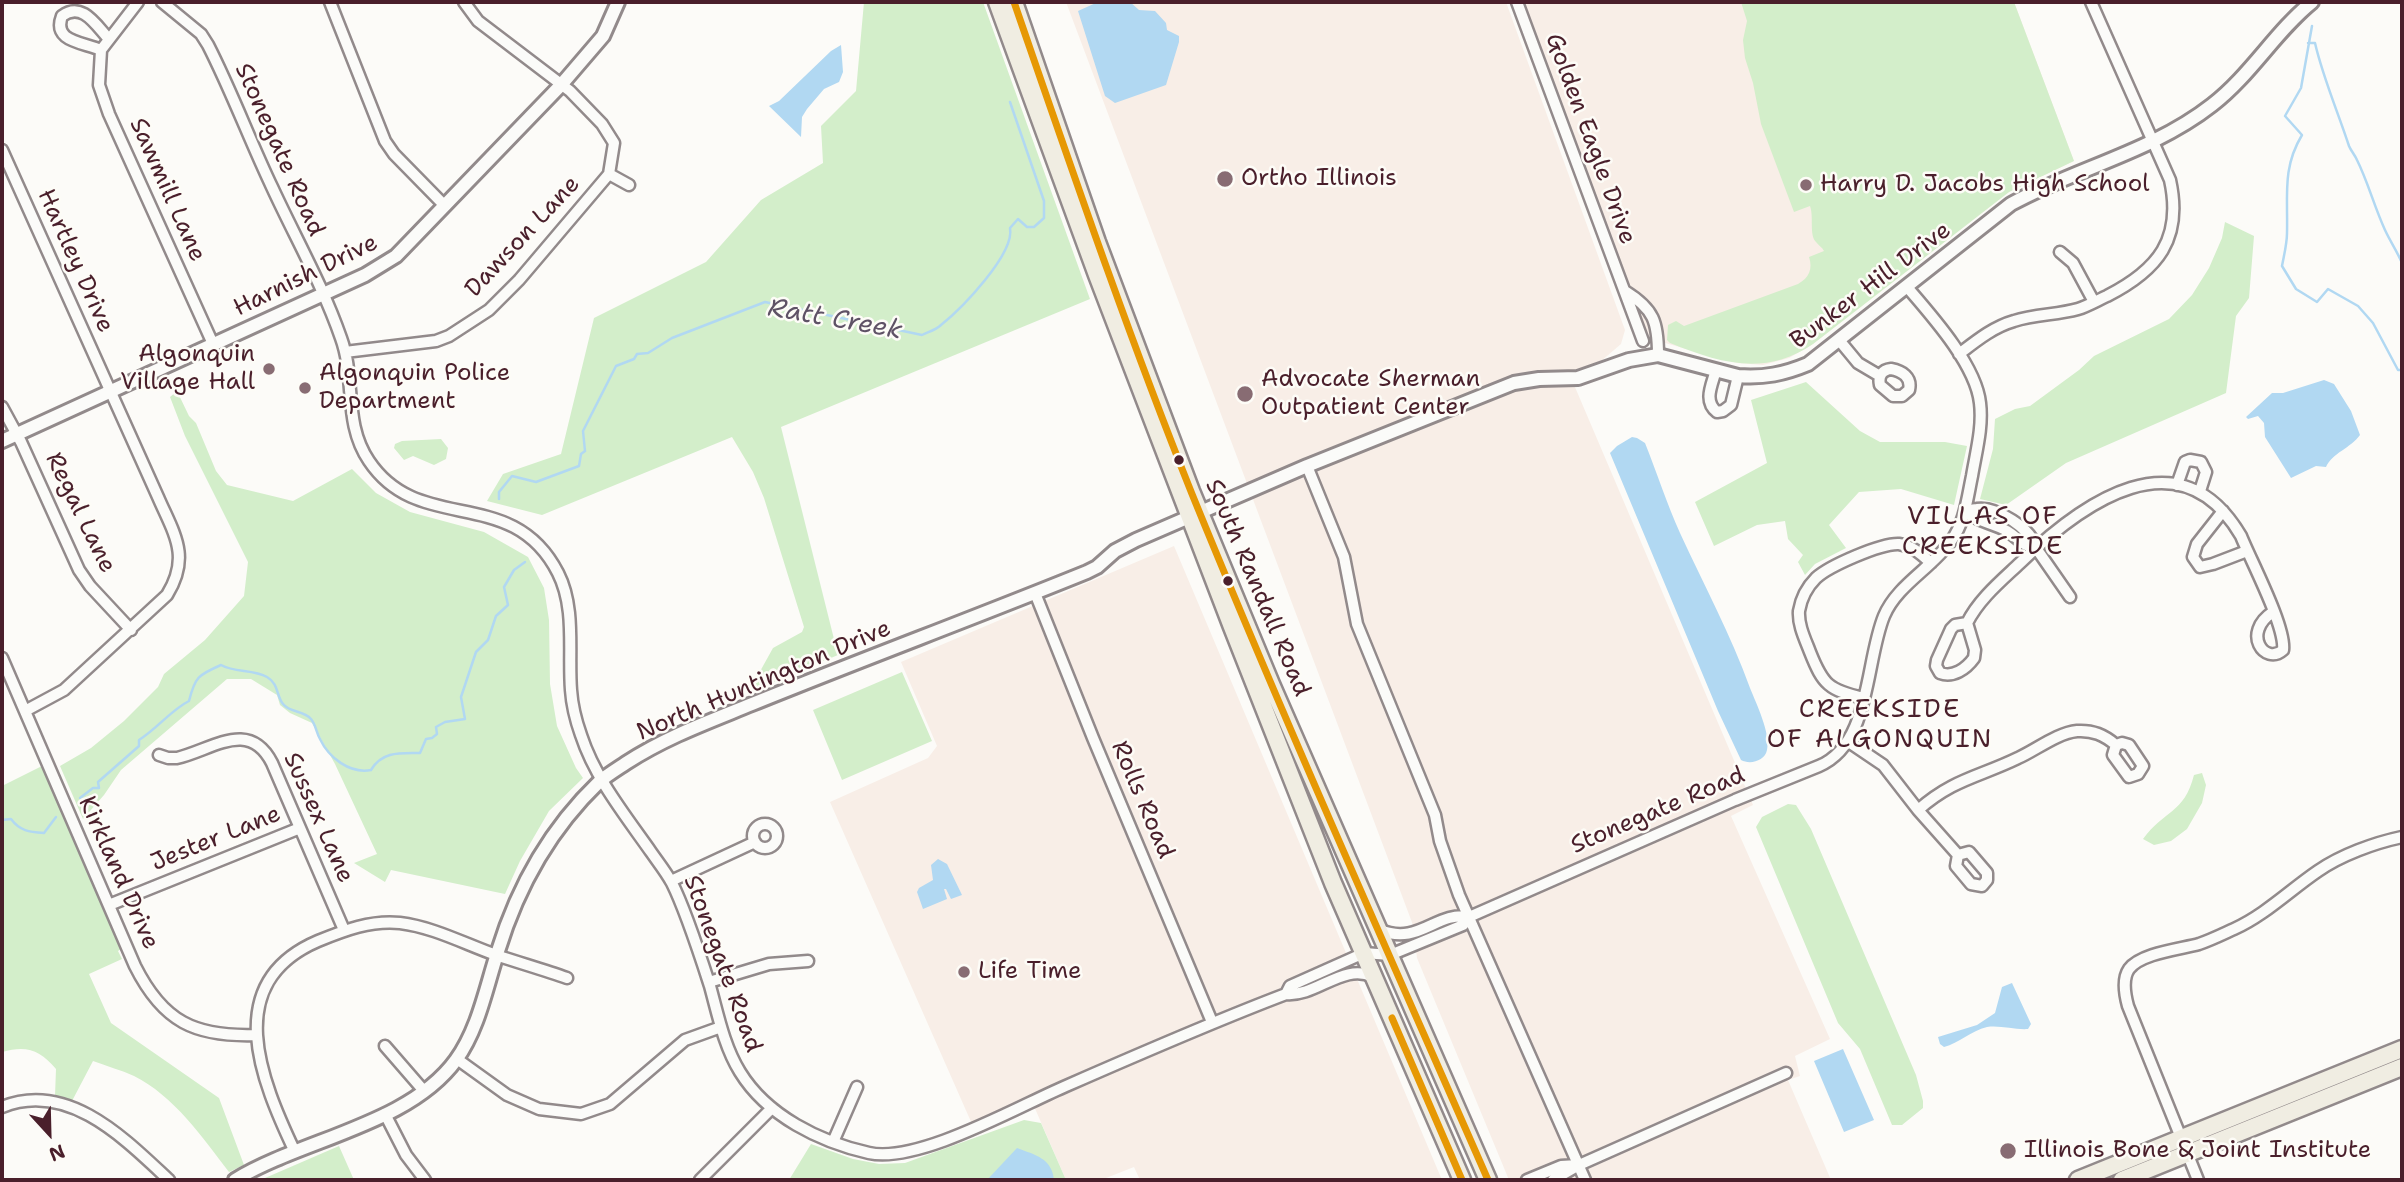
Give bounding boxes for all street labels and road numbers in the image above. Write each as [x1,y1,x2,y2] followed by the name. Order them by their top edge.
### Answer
[1538,30,1642,248] street label: Golden Eagle Drive
[228,59,330,241] street label: Stonegate Road
[123,114,211,266] street label: Sawmill Lane
[460,170,586,304] street label: Dawson Lane
[31,185,119,337] street label: Hartley Drive
[1785,216,1957,356] street label: Bunker Hill Drive
[229,229,383,323] street label: Harnish Drive
[39,448,121,578] street label: Regal Lane
[1198,475,1316,701] street label: South Randall Road
[633,614,895,748] street label: North Huntington Drive
[1104,737,1180,863] street label: Rolls Road
[276,748,360,888] street label: Sussex Lane
[1567,761,1749,861] street label: Stonegate Road
[71,792,165,954] street label: Kirkland Drive
[147,800,285,878] street label: Jester Lane
[677,871,767,1057] street label: Stonegate Road

